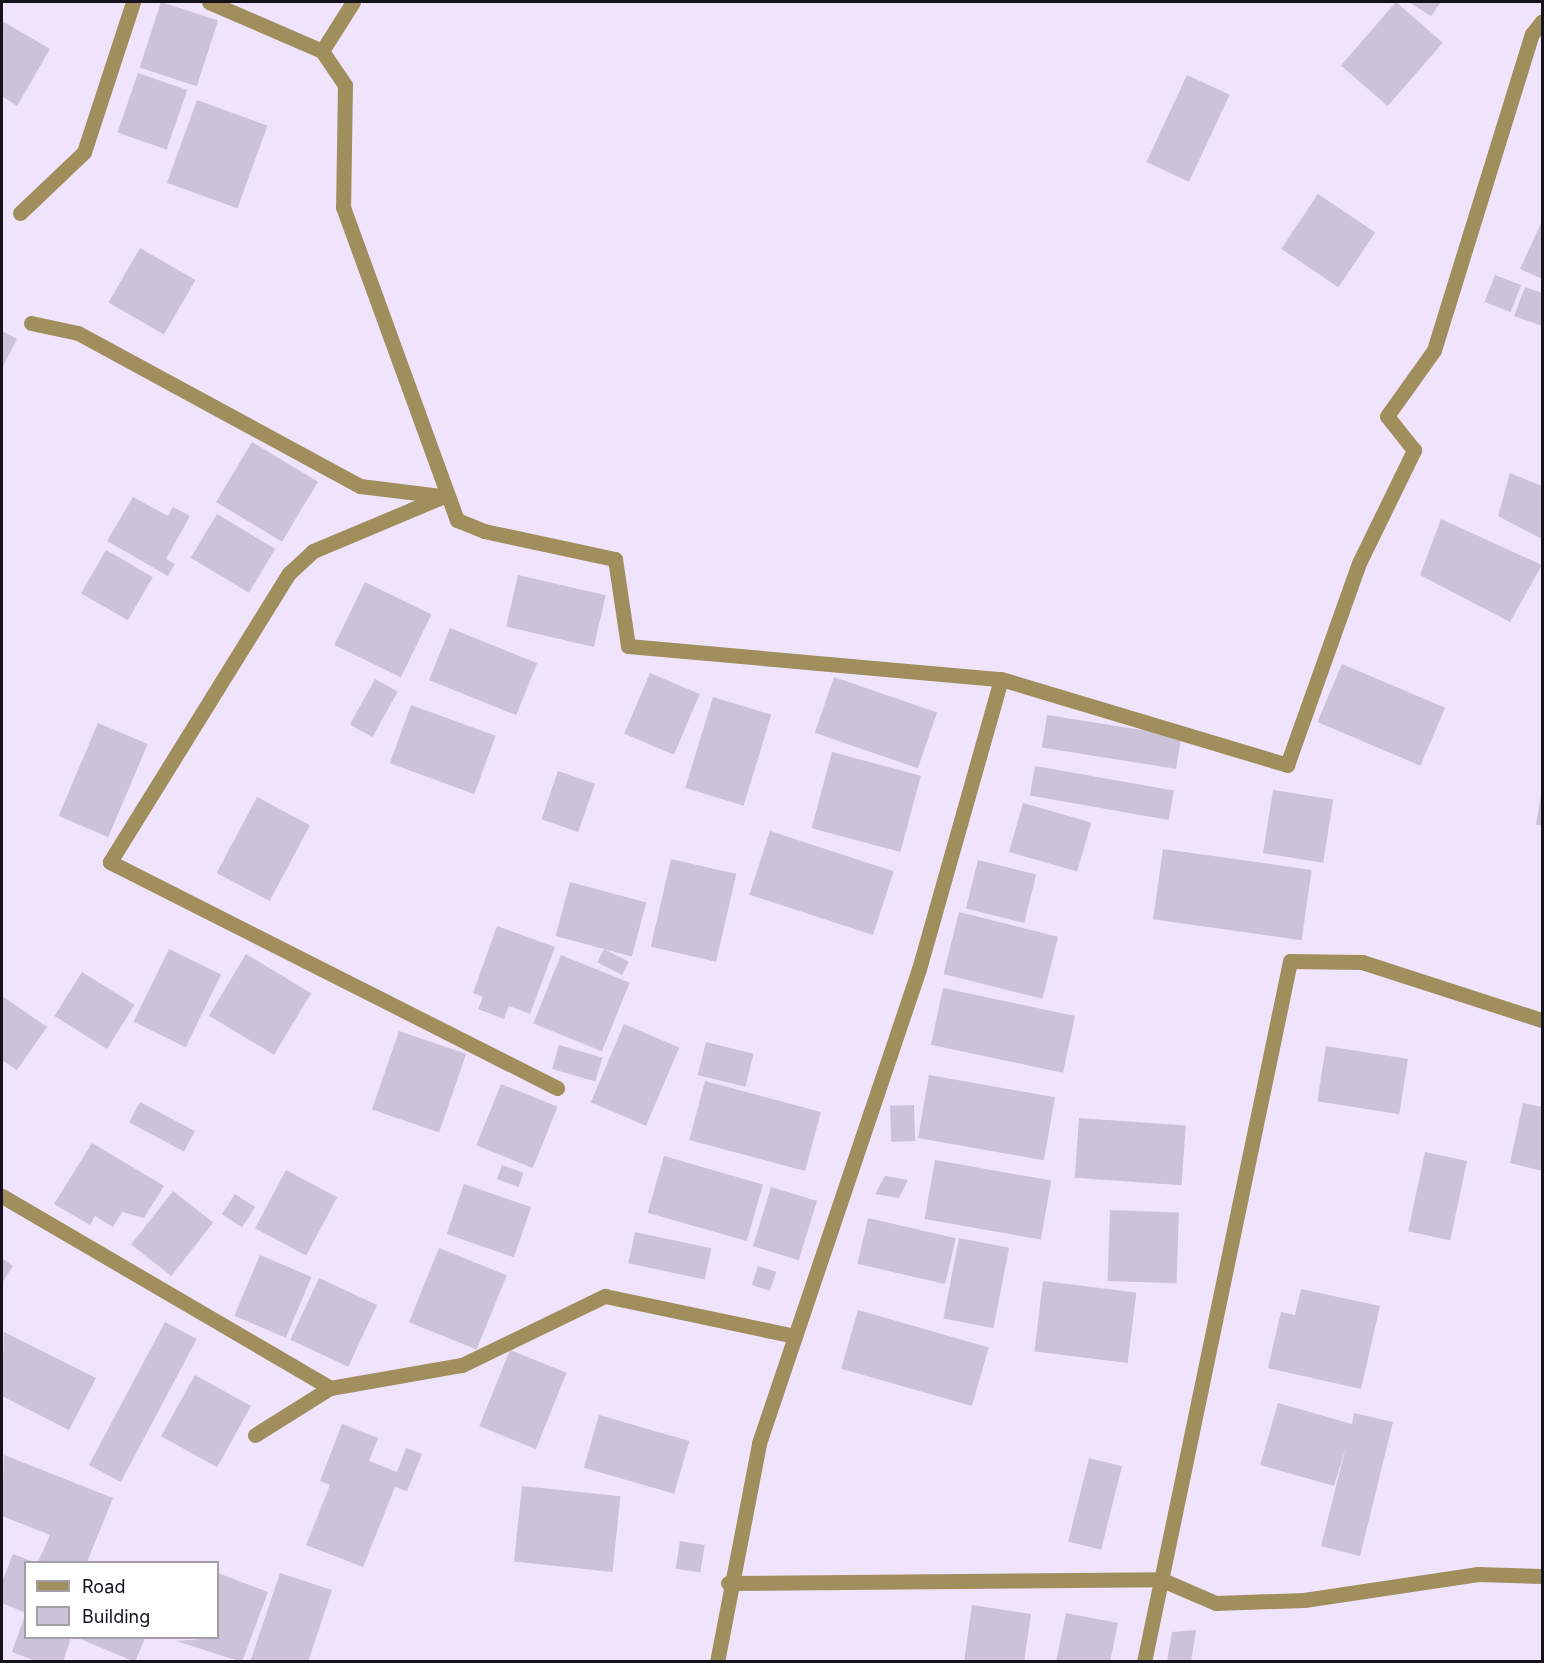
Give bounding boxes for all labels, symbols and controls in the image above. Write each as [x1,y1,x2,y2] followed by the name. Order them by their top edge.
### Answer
[24,1561,219,1639] legend
[82,1576,125,1597] text: Road
[82,1606,150,1627] text: Building

